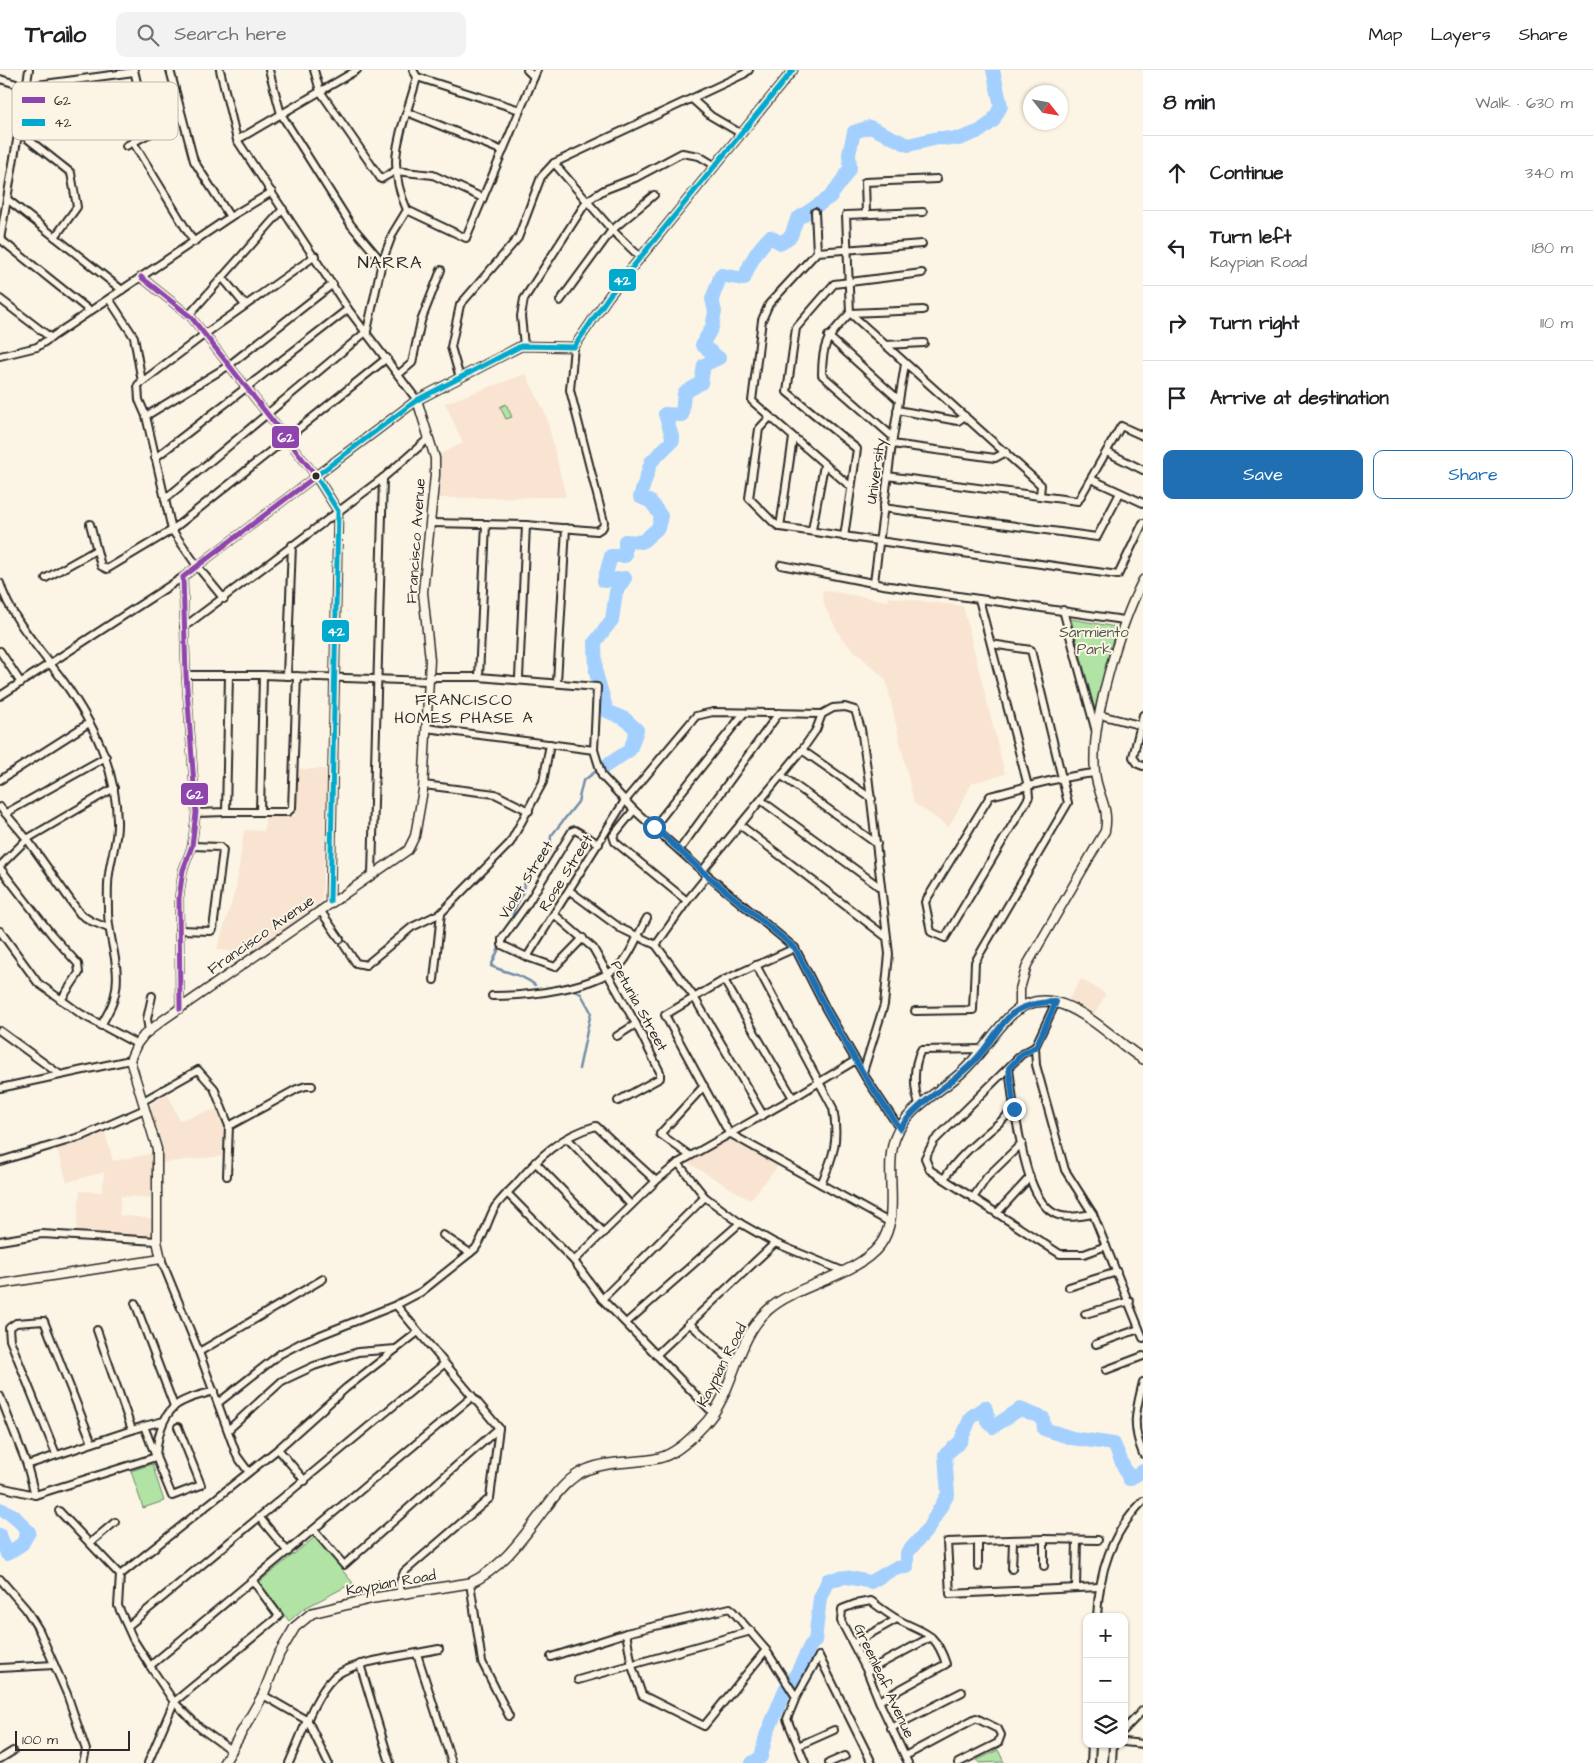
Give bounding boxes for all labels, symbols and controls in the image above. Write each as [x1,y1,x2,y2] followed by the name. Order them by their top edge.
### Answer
[116,12,466,57] search box
[25,18,86,52] text: Trailo
[134,21,162,49] icon: search
[174,21,286,48] text: Search here
[1368,22,1402,47] text: Map
[1430,22,1491,47] text: Layers
[1519,22,1568,47] text: Share
[12,82,178,140] legend
[1023,85,1068,130] north arrow
[1163,88,1215,117] text: 8 min
[54,91,71,111] text: 62
[1475,92,1573,114] text: Walk · 630 m
[54,113,72,133] text: 42
[1163,159,1191,187] icon: ahead
[1210,160,1284,187] text: Continue
[1525,162,1573,184] text: 340 m
[1210,224,1291,251] text: Turn left
[1163,234,1191,262] icon: left
[1532,237,1573,259] text: 180 m
[357,250,423,275] district label: NARRA
[1210,251,1307,273] text: Kaypian Road
[608,268,637,292] line badge: 42
[613,271,632,291] text: 42
[1163,309,1191,337] icon: right
[1210,310,1299,337] text: Turn right
[1540,312,1573,334] text: 110 m
[1163,384,1191,412] icon: arrive
[1210,385,1389,412] text: Arrive at destination
[271,425,300,449] line badge: 62
[278,428,295,448] text: 62
[861,437,892,506] street label: University
[1163,450,1363,499] button: Save
[1373,450,1573,499] button: Share
[311,471,321,481] unlabelled marker
[401,478,431,604] street label: Francisco Avenue
[321,619,350,643] line badge: 42
[327,622,346,642] text: 42
[1059,622,1129,660] park label: Sarmiento Park
[394,689,534,729] district label: FRANCISCO HOMES PHASE A
[180,782,209,806] line badge: 62
[187,785,204,805] text: 62
[643,816,666,839] route start
[534,831,598,915] street label: Rose Street
[494,837,558,923] street label: Violet Street
[203,890,319,980] street label: Francisco Avenue
[605,957,673,1055] street label: Petunia Street
[1003,1098,1026,1121] route end
[692,1319,753,1411] street label: Kaypian Road
[344,1565,438,1602] street label: Kaypian Road
[1083,1613,1128,1748] map controls
[1083,1613,1128,1658] button: +
[848,1620,920,1742] street label: Greenleaf Avenue
[1083,1658,1128,1703] button: −
[1083,1703,1128,1748] button: layers
[15,1728,130,1751] scale bar
[22,1730,58,1750] text: 100 m

